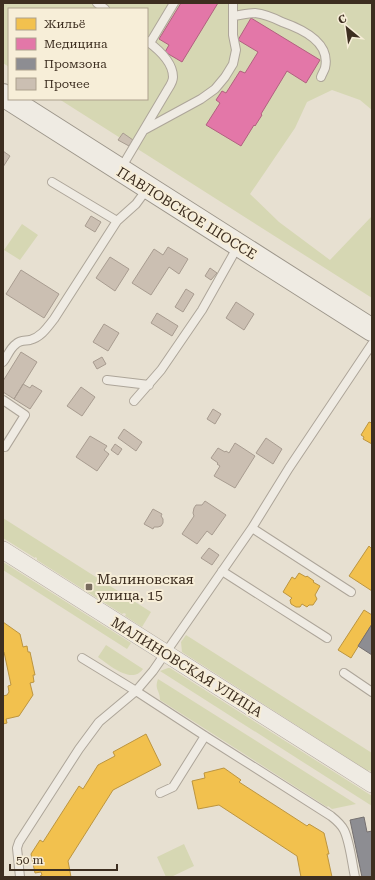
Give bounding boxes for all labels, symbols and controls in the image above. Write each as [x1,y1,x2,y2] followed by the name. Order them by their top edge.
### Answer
[8,8,148,100] legend
[327,8,367,48] north arrow
[336,12,349,27] text: С
[44,17,86,31] text: Жильё
[44,37,108,51] text: Медицина
[44,57,107,71] text: Промзона
[44,77,90,91] text: Прочее
[114,163,260,263] street label: ПАВЛОВСКОЕ ШОССЕ
[97,571,194,603] place label: Малиновская улица, 15
[84,582,94,592] marker: Малиновская улица, 15
[108,614,266,720] street label: МАЛИНОВСКАЯ УЛИЦА
[10,846,117,872] scale bar
[16,853,43,867] text: 50 m

